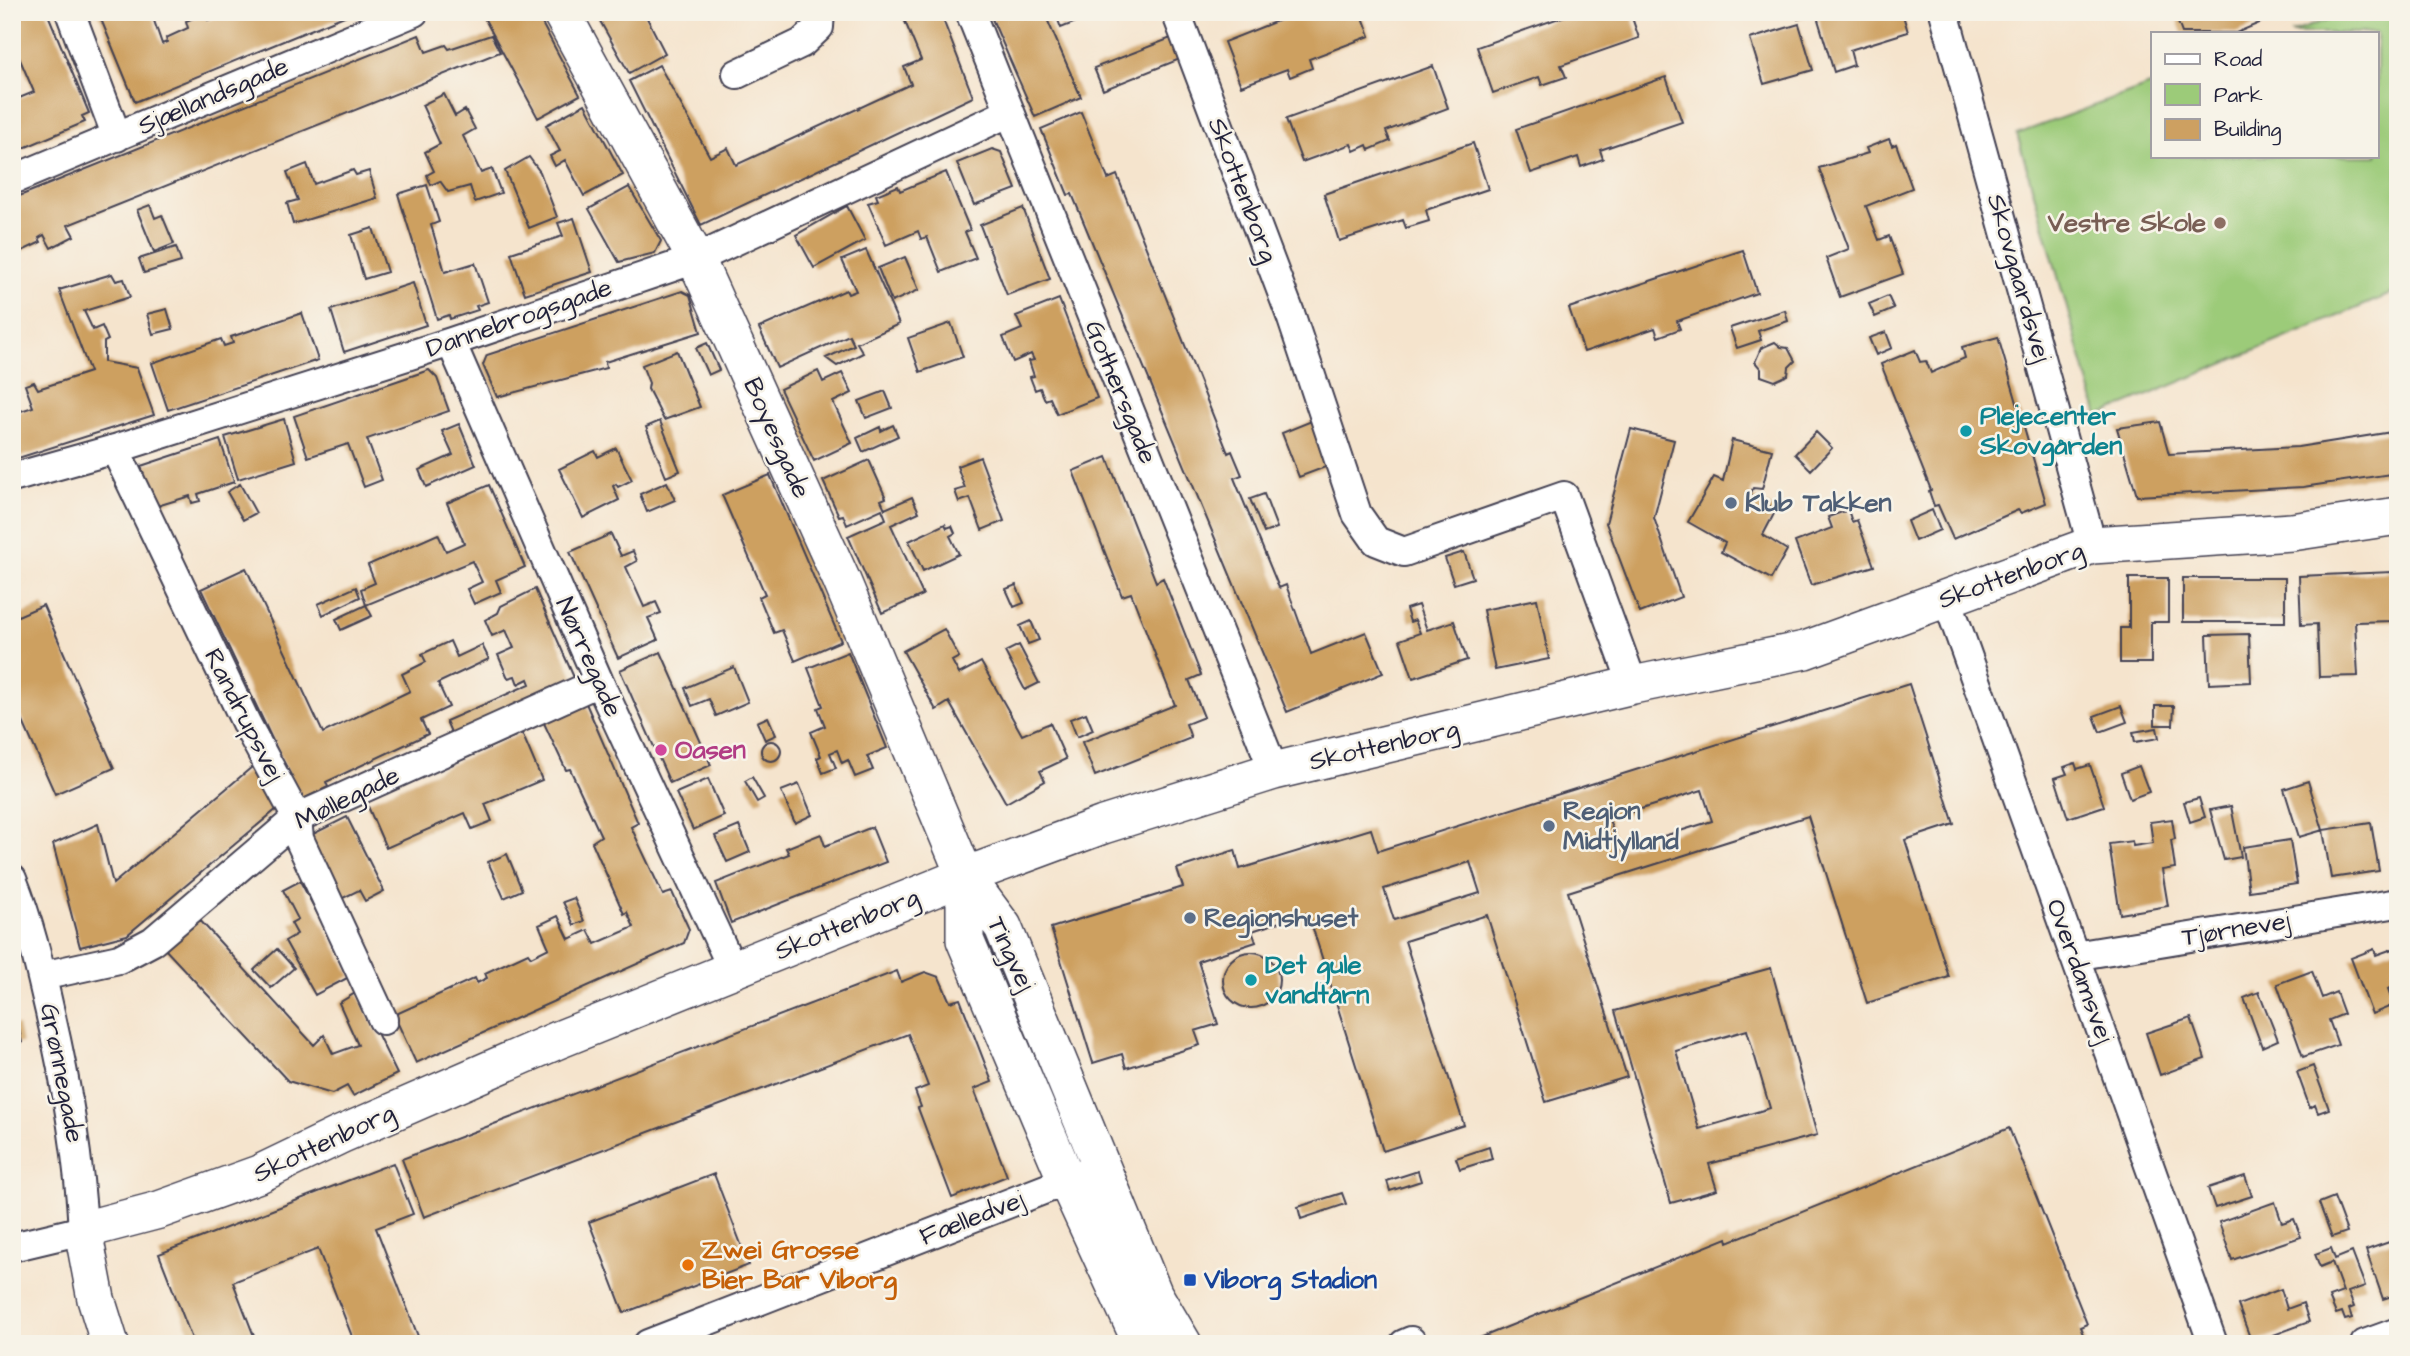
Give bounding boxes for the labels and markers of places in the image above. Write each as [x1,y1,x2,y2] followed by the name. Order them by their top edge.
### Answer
[2047,205,2206,241] place label: Vestre Skole
[2212,215,2228,231] marker: Vestre Skole
[1979,398,2122,467] place label: Plejecenter Skovgården
[1958,423,1974,439] marker: Plejecenter Skovgården
[1745,485,1891,521] place label: Klub Takken
[1723,495,1739,511] marker: Klub Takken
[675,732,746,768] place label: Oasen
[653,742,669,758] marker: Oasen
[1563,793,1680,862] place label: Region Midtjylland
[1541,818,1557,834] marker: Region Midtjylland
[1204,900,1359,939] place label: Regionshuset
[1182,910,1198,926] marker: Regionshuset
[1265,947,1369,1013] place label: Det gule vandtårn
[1243,972,1259,988] marker: Det gule vandtårn
[702,1232,898,1301] place label: Zwei Grosse Bier Bar Viborg
[680,1257,696,1273] marker: Zwei Grosse Bier Bar Viborg
[1203,1262,1377,1301] place label: Viborg Stadion
[1182,1272,1198,1288] marker: Viborg Stadion

